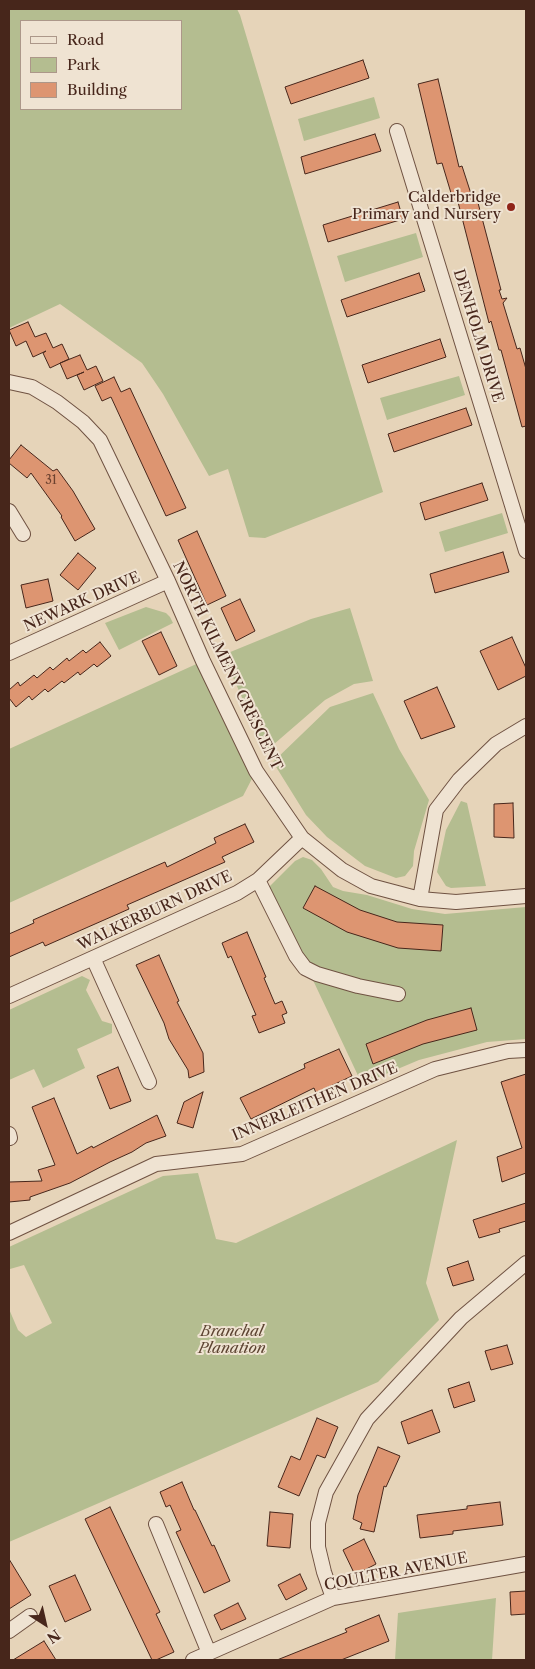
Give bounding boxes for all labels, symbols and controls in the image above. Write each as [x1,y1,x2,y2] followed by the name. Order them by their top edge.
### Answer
[20,20,182,110] legend
[67,30,104,49] text: Road
[67,55,100,74] text: Park
[67,80,127,99] text: Building
[352,189,501,224] place label: Calderbridge Primary and Nursery
[505,201,517,213] marker: Calderbridge Primary and Nursery
[449,267,507,405] street label: DENHOLM DRIVE
[45,474,57,488] house number: 31
[168,559,286,773] street label: NORTH KILMENY CRESCENT
[21,568,143,636] street label: NEWARK DRIVE
[75,867,235,955] street label: WALKERBURN DRIVE
[230,1059,400,1145] street label: INNERLEITHEN DRIVE
[198,1323,266,1358] park label: Branchal Planation
[323,1549,469,1595] street label: COULTER AVENUE
[20,1599,70,1649] north arrow
[43,1625,64,1647] text: N

